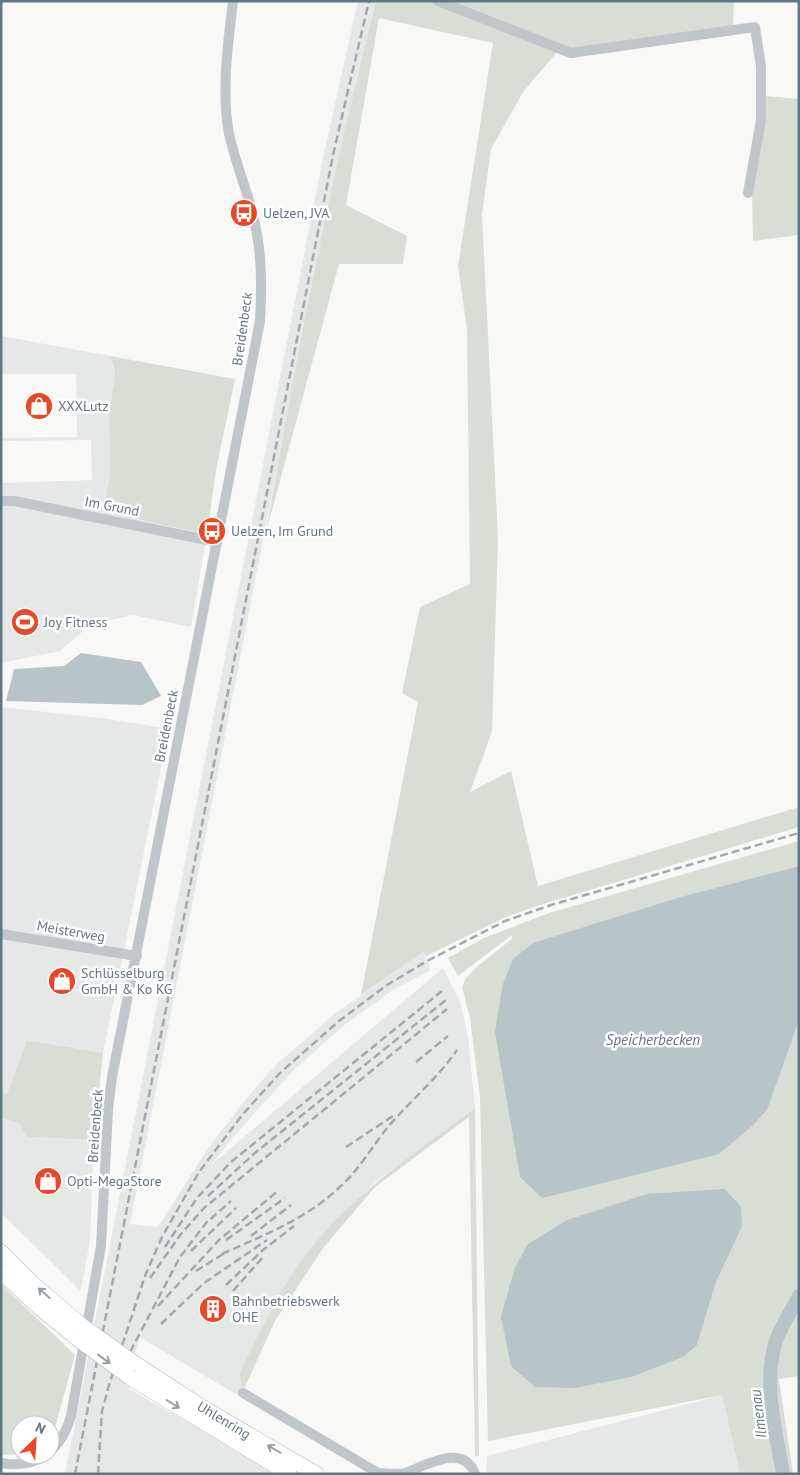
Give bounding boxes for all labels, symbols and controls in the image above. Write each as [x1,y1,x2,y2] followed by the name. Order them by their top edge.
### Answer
[229,198,259,228] bus stop icon: Uelzen, JVA
[263,204,330,222] place label: Uelzen, JVA
[228,291,256,367] street label: Breidenbeck
[24,391,54,421] shop icon: XXXLutz
[58,397,109,415] place label: XXXLutz
[83,492,141,520] street label: Im Grund
[197,516,227,546] bus stop icon: Uelzen, Im Grund
[231,522,333,540] place label: Uelzen, Im Grund
[10,607,40,637] sports icon: Joy Fitness
[43,613,108,631] place label: Joy Fitness
[150,688,182,764] street label: Breidenbeck
[35,916,107,946] street label: Meisterweg
[81,964,172,998] place label: Schlüsselburg GmbH & Ko KG
[47,966,77,996] shop icon: Schlüsselburg GmbH & Ko KG
[606,1030,700,1049] water label: Speicherbecken
[83,1088,107,1163] street label: Breidenbeck
[33,1166,63,1196] shop icon: Opti-MegaStore
[67,1172,162,1190] place label: Opti-MegaStore
[37,1287,50,1299] one-way arrow
[232,1292,340,1326] place label: Bahnbetriebswerk OHE
[198,1294,228,1324] building icon: Bahnbetriebswerk OHE
[97,1354,111,1364] one-way arrow
[746,1388,770,1440] water label: Ilmenau
[194,1397,254,1443] street label: Uhlenring
[165,1400,179,1410] one-way arrow
[10,1415,60,1465] north arrow
[33,1418,48,1438] text: N
[268,1444,282,1454] one-way arrow

